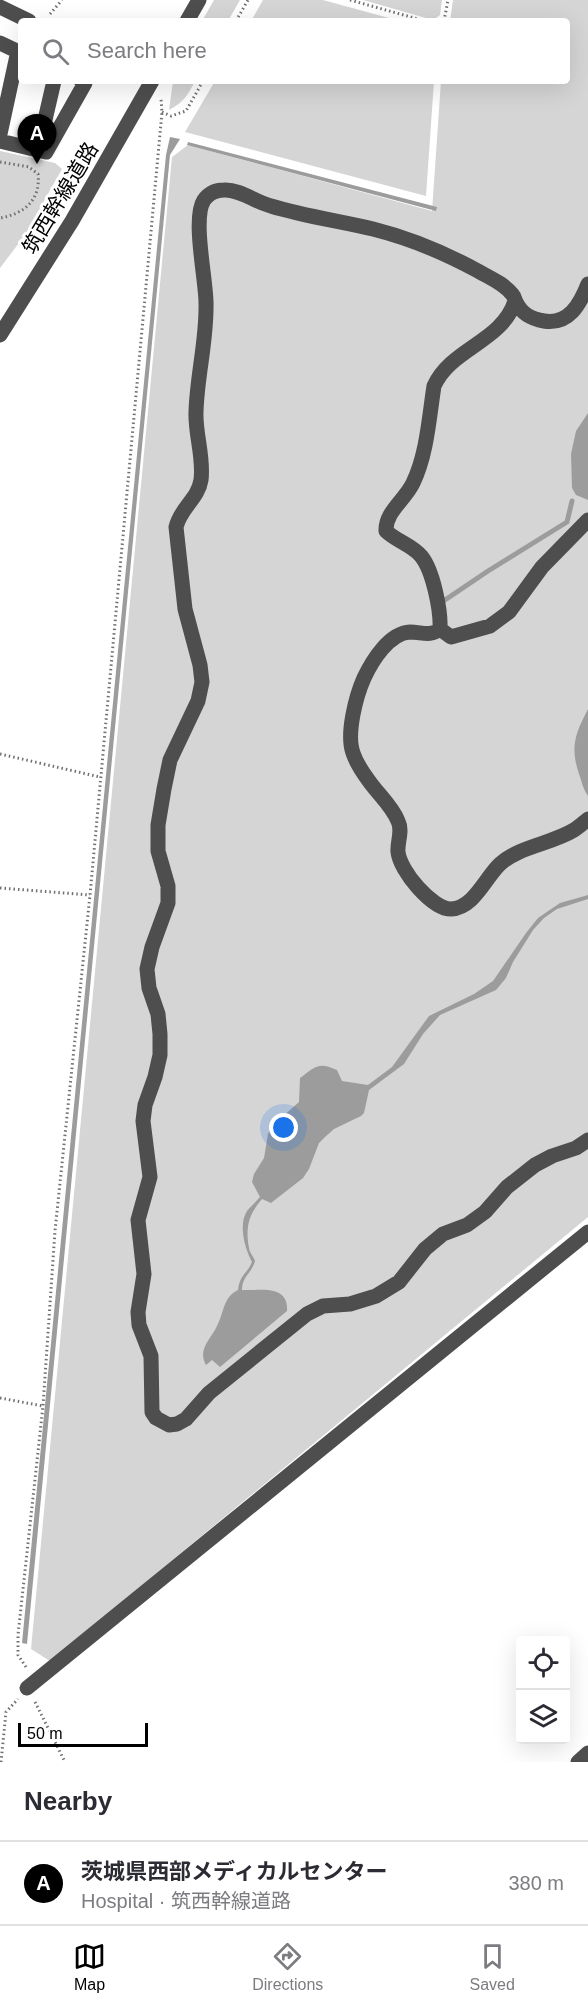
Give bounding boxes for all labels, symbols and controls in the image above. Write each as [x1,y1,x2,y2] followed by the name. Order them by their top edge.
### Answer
[18,18,570,84] search box
[39,35,72,68] icon: search
[87,38,207,63] text: Search here
[18,114,57,164] pin: A
[18,138,102,258] street label: 筑西幹線道路
[269,1113,298,1142] your location
[516,1636,570,1744] map controls
[516,1636,570,1690] button: locate
[516,1690,570,1744] button: layers
[18,1720,148,1748] scale bar
[27,1725,63,1742] text: 50 m
[24,1786,112,1816] text: Nearby
[81,1859,387,1884] text: 茨城県西部メディカルセンター
[36,1872,51,1894] text: A
[508,1872,564,1894] text: 380 m
[81,1890,291,1912] text: Hospital · 筑西幹線道路
[73,1940,106,1994] tab: Map
[252,1940,323,1994] tab: Directions
[470,1940,515,1994] tab: Saved

